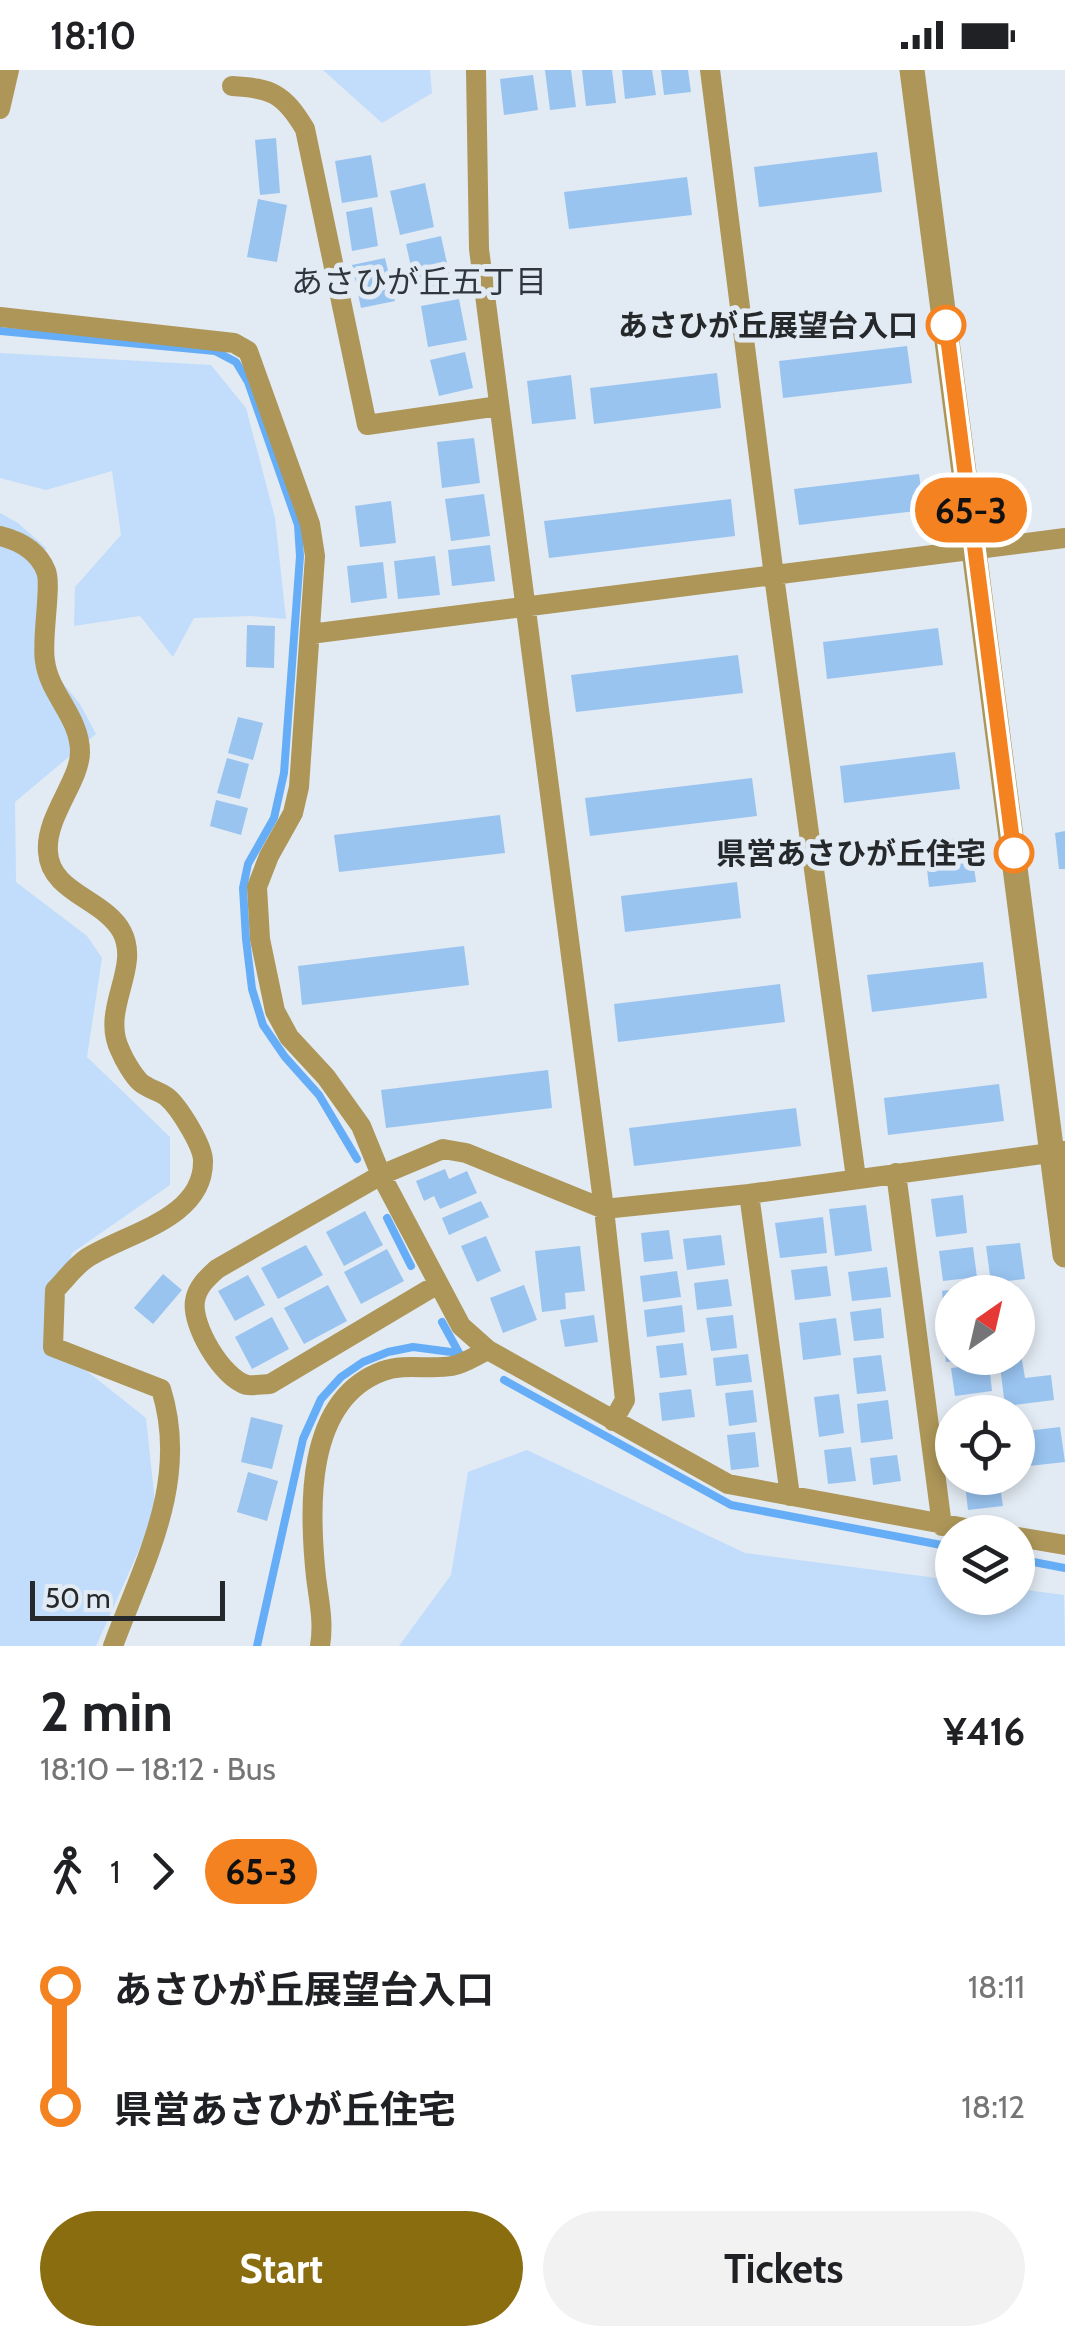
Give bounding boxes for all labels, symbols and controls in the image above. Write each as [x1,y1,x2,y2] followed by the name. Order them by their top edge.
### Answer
[50,12,136,59] text: 18:10
[291,262,547,301] district label: あさひが丘五丁目
[927,306,965,344] marker: あさひが丘展望台入口
[618,307,918,344] place label: あさひが丘展望台入口
[901,478,1041,542] line badge: 65-3
[935,489,1007,532] text: 65-3
[995,834,1033,872] marker: 県営あさひが丘住宅
[716,835,986,872] place label: 県営あさひが丘住宅
[935,1275,1035,1375] north arrow
[935,1275,1035,1615] map controls
[935,1395,1035,1495] button: locate
[935,1515,1035,1615] button: layers
[30,1576,225,1620] scale bar
[45,1581,111,1615] text: 50 m
[40,1678,173,1745] text: 2 min
[943,1708,1025,1755] text: ¥416
[40,1749,276,1788] text: 18:10 – 18:12 · Bus
[40,1844,95,1899] icon: walk
[135,1844,190,1899] icon: forward
[225,1850,297,1893] text: 65-3
[110,1852,120,1891] text: 1
[114,1966,494,2013] text: あさひが丘展望台入口
[968,1967,1025,2006] text: 18:11
[114,2086,456,2133] text: 県営あさひが丘住宅
[961,2087,1025,2126] text: 18:12
[40,2211,523,2326] button: Start
[543,2211,1025,2326] button: Tickets

